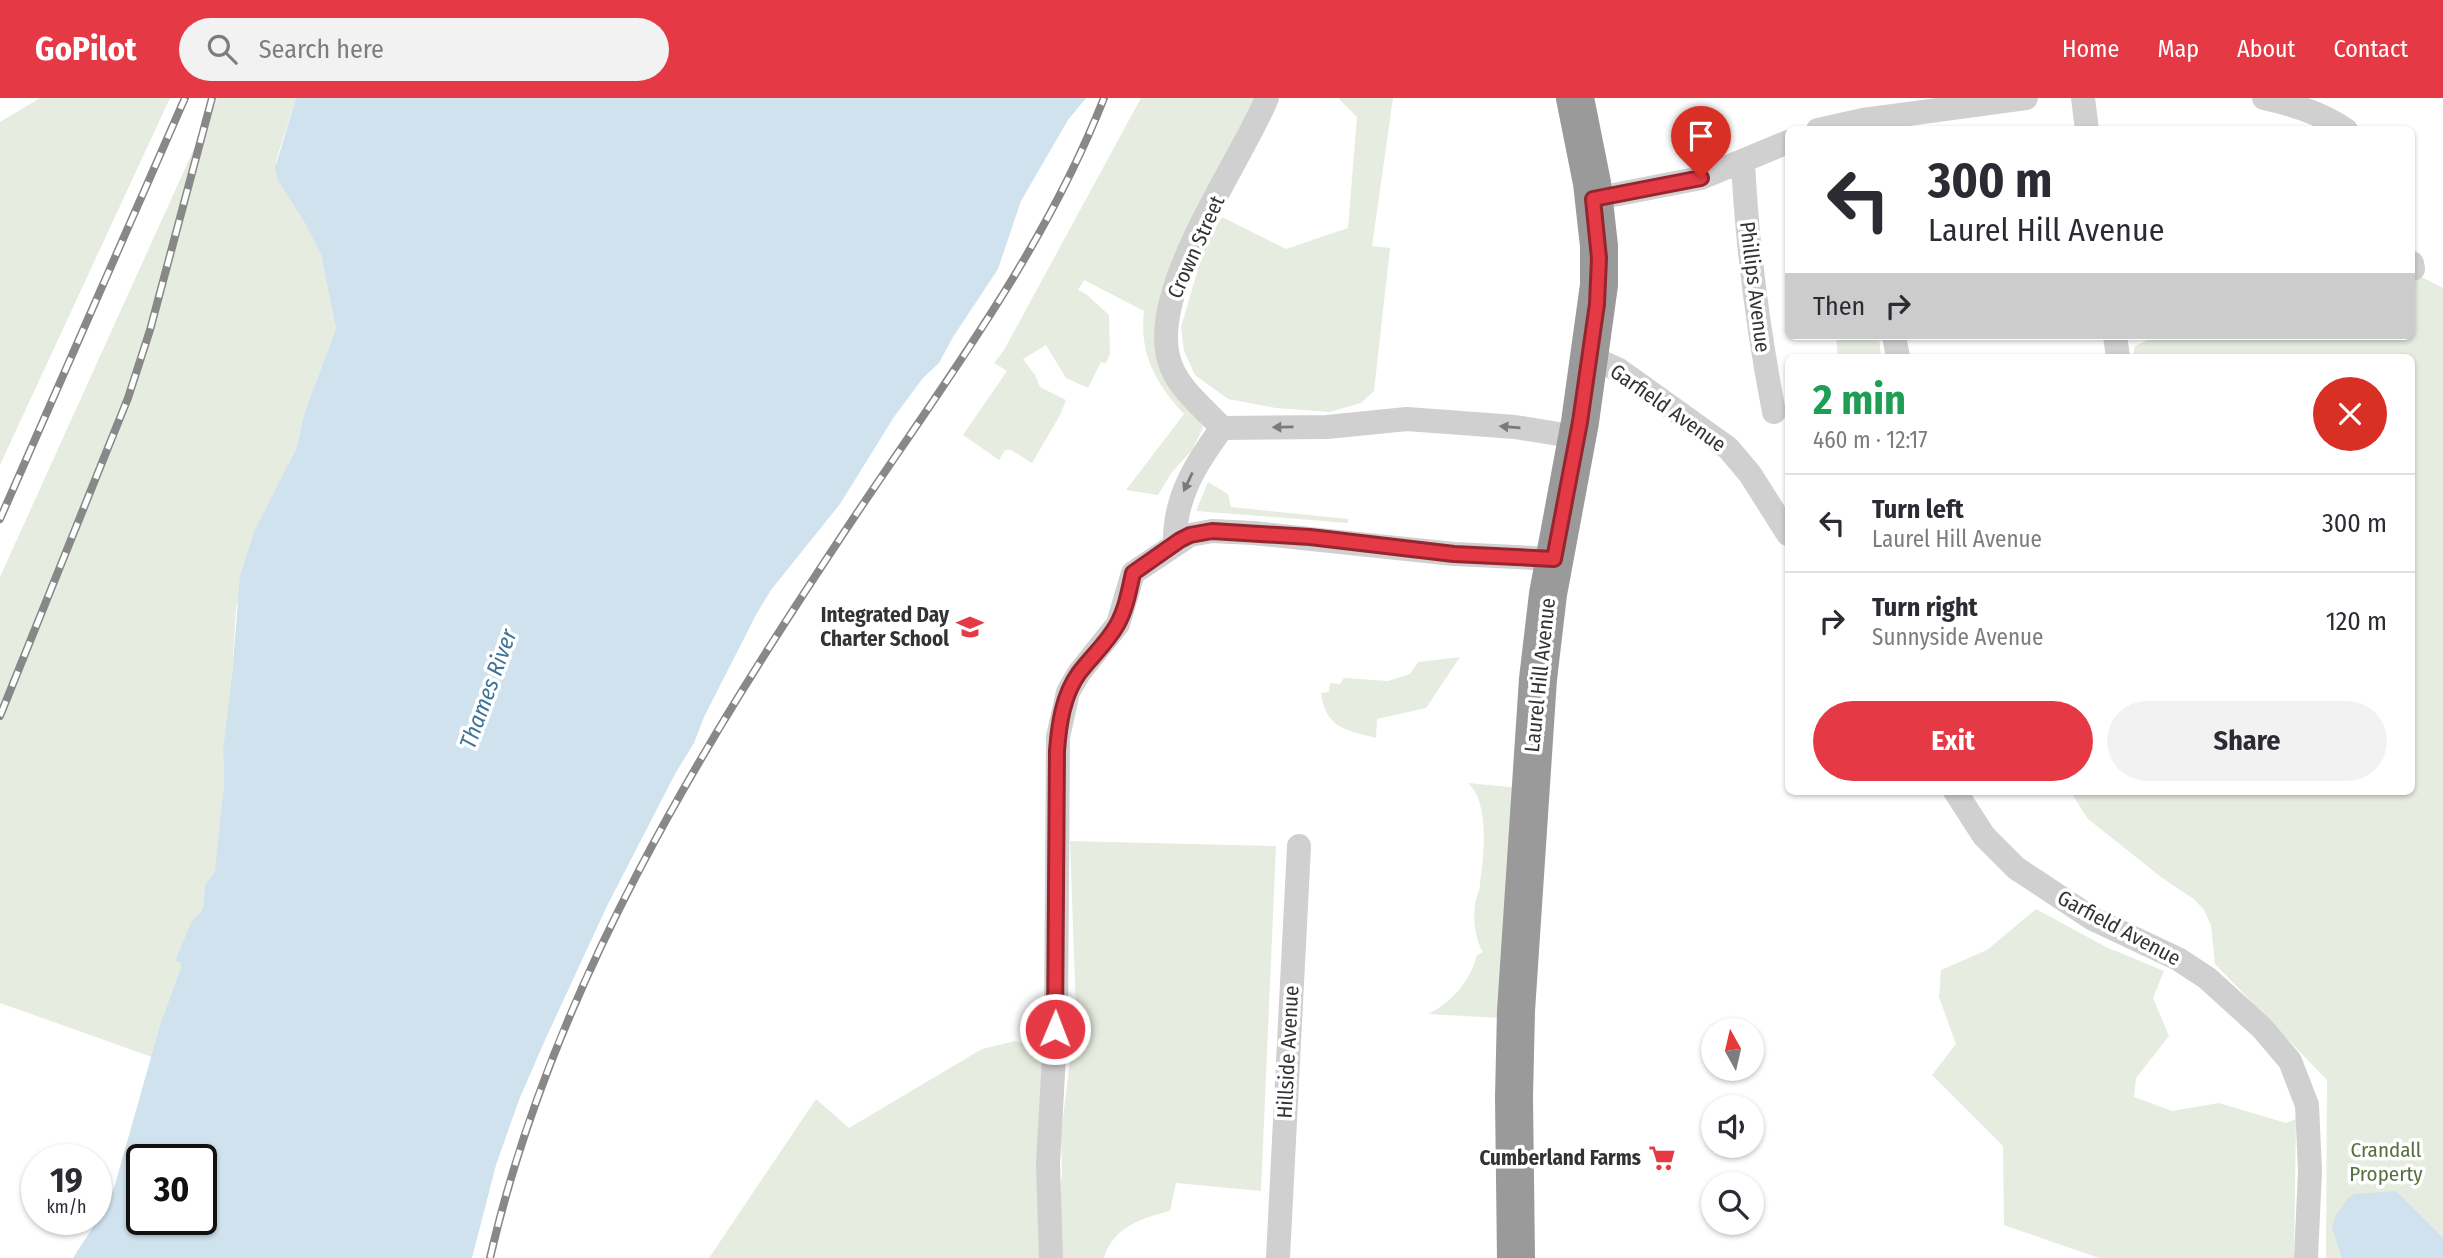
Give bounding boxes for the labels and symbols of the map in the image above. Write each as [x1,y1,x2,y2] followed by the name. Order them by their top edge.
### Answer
[1671,106,1731,178] pin
[1162,192,1230,302] street label: Crown Street
[1734,220,1776,354] street label: Phillips Avenue
[1605,358,1731,458] street label: Garfield Avenue
[1498,421,1520,432] one-way arrow
[1271,422,1293,433] one-way arrow
[1182,472,1194,492] one-way arrow
[1519,596,1561,754] street label: Laurel Hill Avenue
[820,602,950,652] place label: Integrated Day Charter School
[955,612,985,642] school or university icon: Integrated Day Charter School
[453,624,523,753] water label: Thames River
[2053,885,2185,971] street label: Garfield Avenue
[1272,985,1304,1119] street label: Hillside Avenue
[1018,992,1092,1066] position arrow
[1701,1018,1764,1082] north arrow
[2349,1137,2423,1187] park label: Crandall Property
[1647,1143,1677,1173] supermarket icon: Cumberland Farms
[126,1144,217,1235] speed limit sign: 30
[1479,1145,1641,1171] place label: Cumberland Farms

